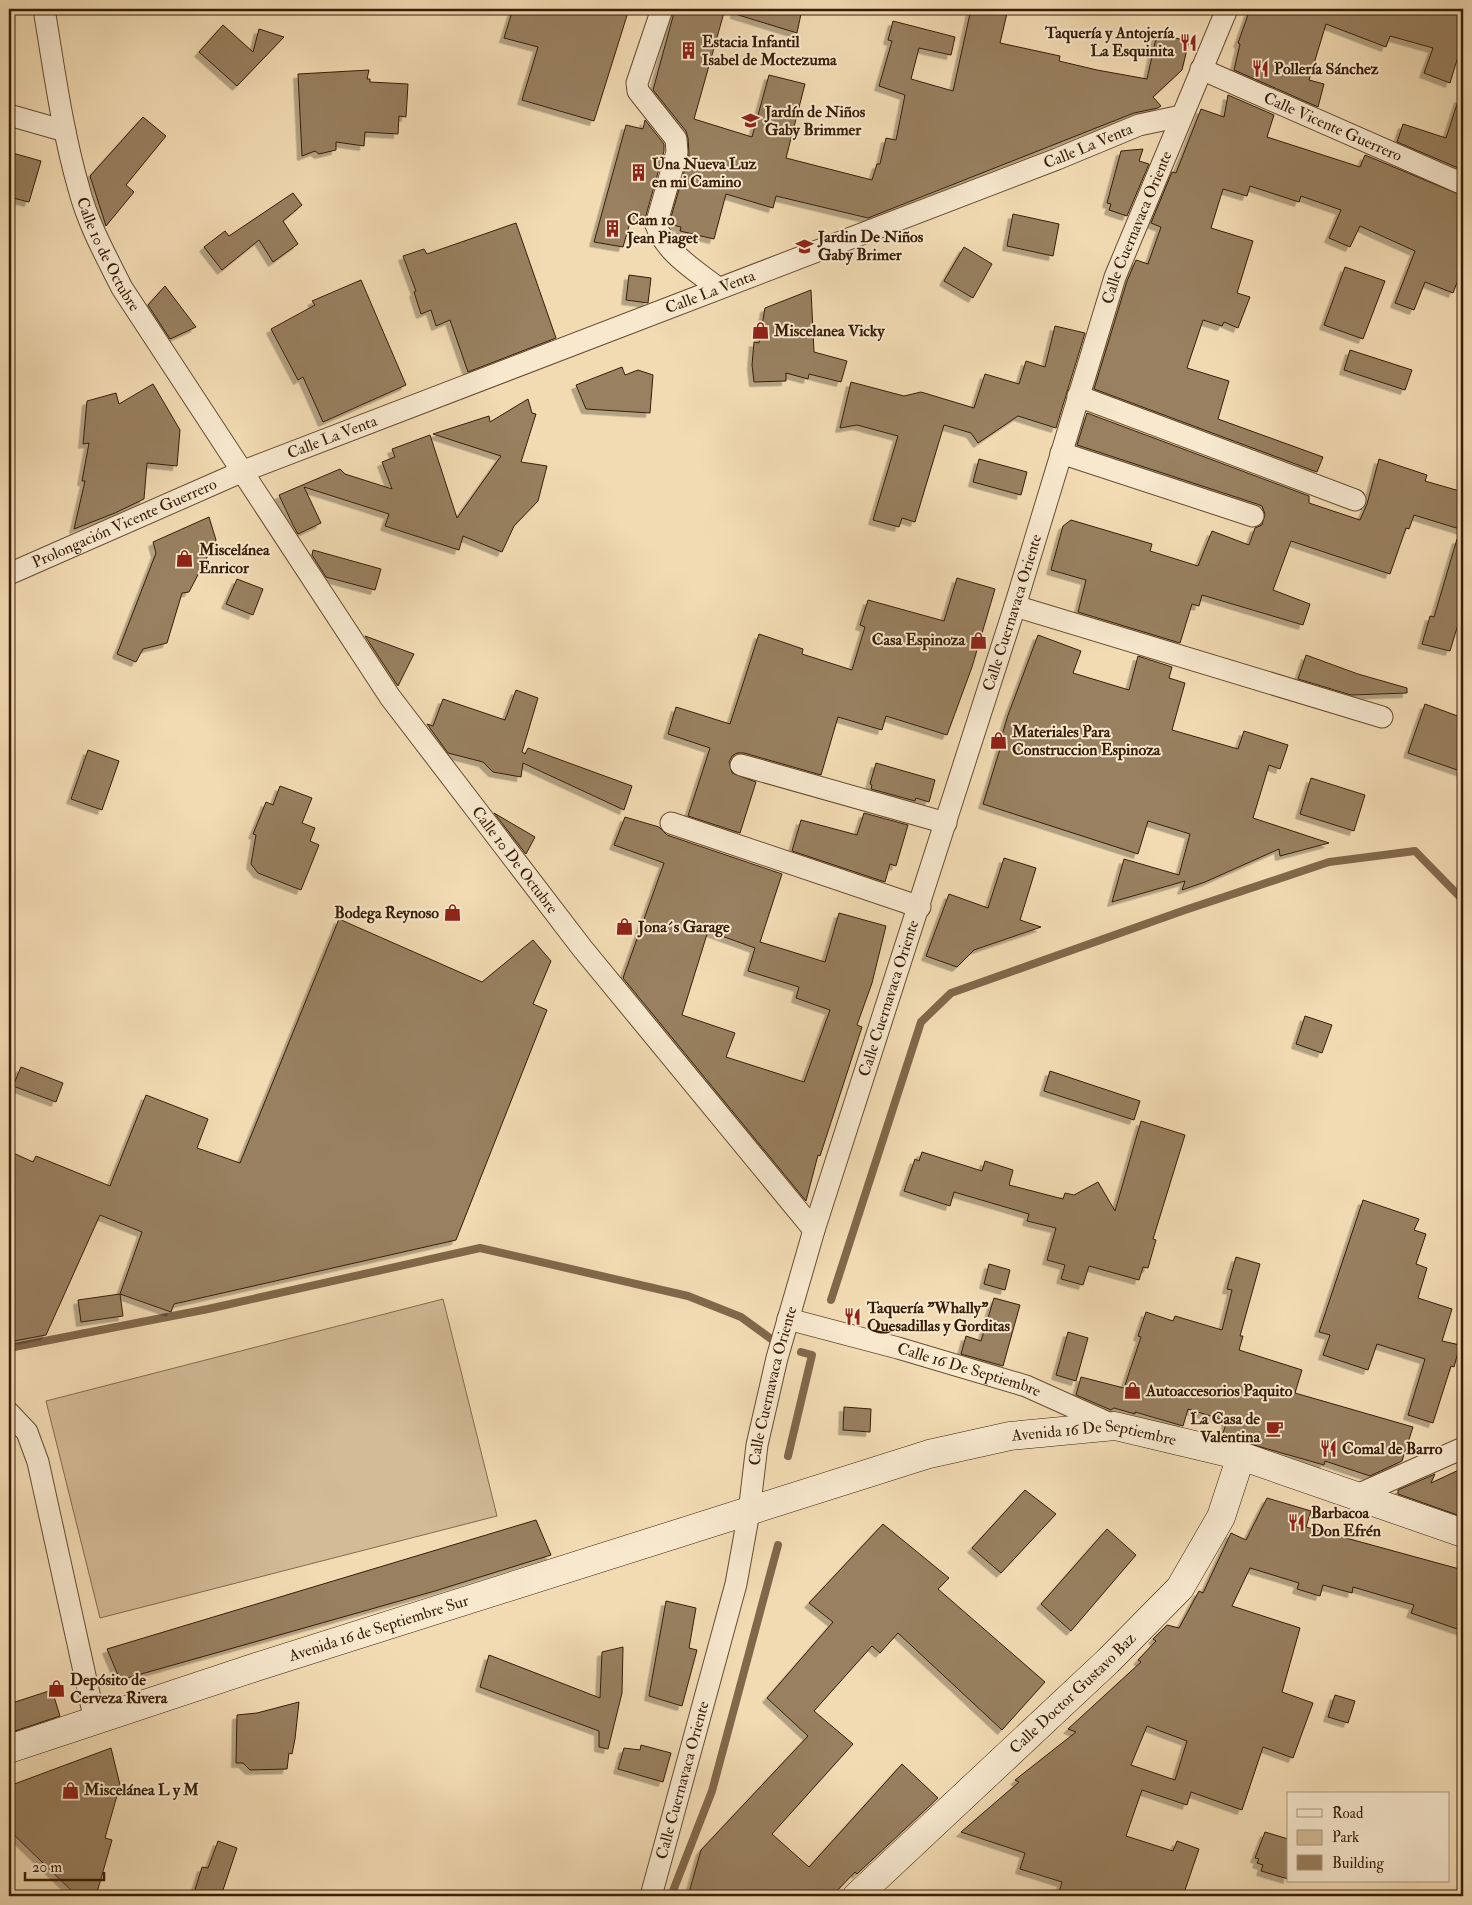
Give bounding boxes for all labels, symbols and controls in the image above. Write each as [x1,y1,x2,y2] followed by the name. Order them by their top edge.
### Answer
[1044,23,1174,62] place label: Taquería y Antojería La Esquinita
[702,32,837,70] place label: Estacia Infantil Isabel de Moctezuma
[1178,32,1198,52] restaurant icon: Taquería y Antojería La Esquinita
[678,41,698,61] building icon: Estacia Infantil Isabel de Moctezuma
[1250,59,1270,79] restaurant icon: Pollería Sánchez
[1274,59,1379,79] place label: Pollería Sánchez
[1261,88,1405,166] street label: Calle Vicente Guerrero
[764,102,866,141] place label: Jardín de Niños Gaby Brimmer
[741,111,761,131] school or university icon: Jardín de Niños Gaby Brimmer
[1041,119,1136,173] street label: Calle La Venta
[1097,148,1177,306] street label: Calle Cuernavaca Oriente
[652,154,757,192] place label: Una Nueva Luz en mi Camino
[628,163,648,183] building icon: Una Nueva Luz en mi Camino
[72,195,145,315] street label: Calle 10 de Octubre
[626,210,699,249] place label: Cam 10 Jean Piaget
[603,219,623,239] building icon: Cam 10 Jean Piaget
[817,227,924,266] place label: Jardin De Niños Gaby Brimer
[794,236,814,256] school or university icon: Jardin De Niños Gaby Brimer
[662,266,758,318] street label: Calle La Venta
[750,321,770,341] shop icon: Miscelanea Vicky
[773,321,885,342] place label: Miscelanea Vicky
[284,411,380,463] street label: Calle La Venta
[29,474,220,573] street label: Prolongación Vicente Guerrero
[978,531,1046,694] street label: Calle Cuernavaca Oriente
[198,540,270,578] place label: Miscelánea Enricor
[175,549,195,569] shop icon: Miscelánea Enricor
[872,630,965,651] place label: Casa Espinoza
[969,630,989,650] shop icon: Casa Espinoza
[1011,722,1161,761] place label: Materiales Para Construccion Espinoza
[988,731,1008,751] shop icon: Materiales Para Construccion Espinoza
[467,802,562,918] street label: Calle 10 De Octubre
[334,903,439,924] place label: Bodega Reynoso
[443,903,463,923] shop icon: Bodega Reynoso
[614,917,634,937] shop icon: Jona´s Garage
[637,917,730,938] place label: Jona´s Garage
[854,917,923,1079] street label: Calle Cuernavaca Oriente
[866,1298,1011,1337] place label: Taquería "Whally" Quesadillas y Gorditas
[745,1304,802,1467] street label: Calle Cuernavaca Oriente
[843,1307,863,1327] restaurant icon: Taquería "Whally" Quesadillas y Gorditas
[895,1338,1044,1402] street label: Calle 16 De Septiembre
[1122,1381,1142,1401] shop icon: Autoaccesorios Paquito
[1145,1381,1293,1402] place label: Autoaccesorios Paquito
[1190,1409,1260,1447] place label: La Casa de Valentina
[1010,1416,1178,1450] street label: Avenida 16 De Septiembre
[1264,1418,1284,1438] cafe icon: La Casa de Valentina
[1318,1439,1338,1459] restaurant icon: Comal de Barro
[1342,1439,1443,1459] place label: Comal de Barro
[1311,1503,1382,1541] place label: Barbacoa Don Efrén
[1287,1512,1307,1532] restaurant icon: Barbacoa Don Efrén
[285,1590,471,1666] street label: Avenida 16 de Septiembre Sur
[1005,1628,1140,1758] street label: Calle Doctor Gustavo Baz
[70,1670,168,1708] place label: Depósito de Cerveza Rivera
[46,1679,66,1699] shop icon: Depósito de Cerveza Rivera
[651,1699,714,1862] street label: Calle Cuernavaca Oriente
[60,1780,80,1800] shop icon: Miscelánea L y M
[83,1780,199,1801] place label: Miscelánea L y M
[1287,1792,1450,1882] legend
[1332,1804,1364,1823] text: Road
[1332,1828,1359,1847] text: Park
[25,1850,104,1882] scale bar
[1332,1854,1384,1873] text: Building
[32,1858,62,1877] text: 20 m

